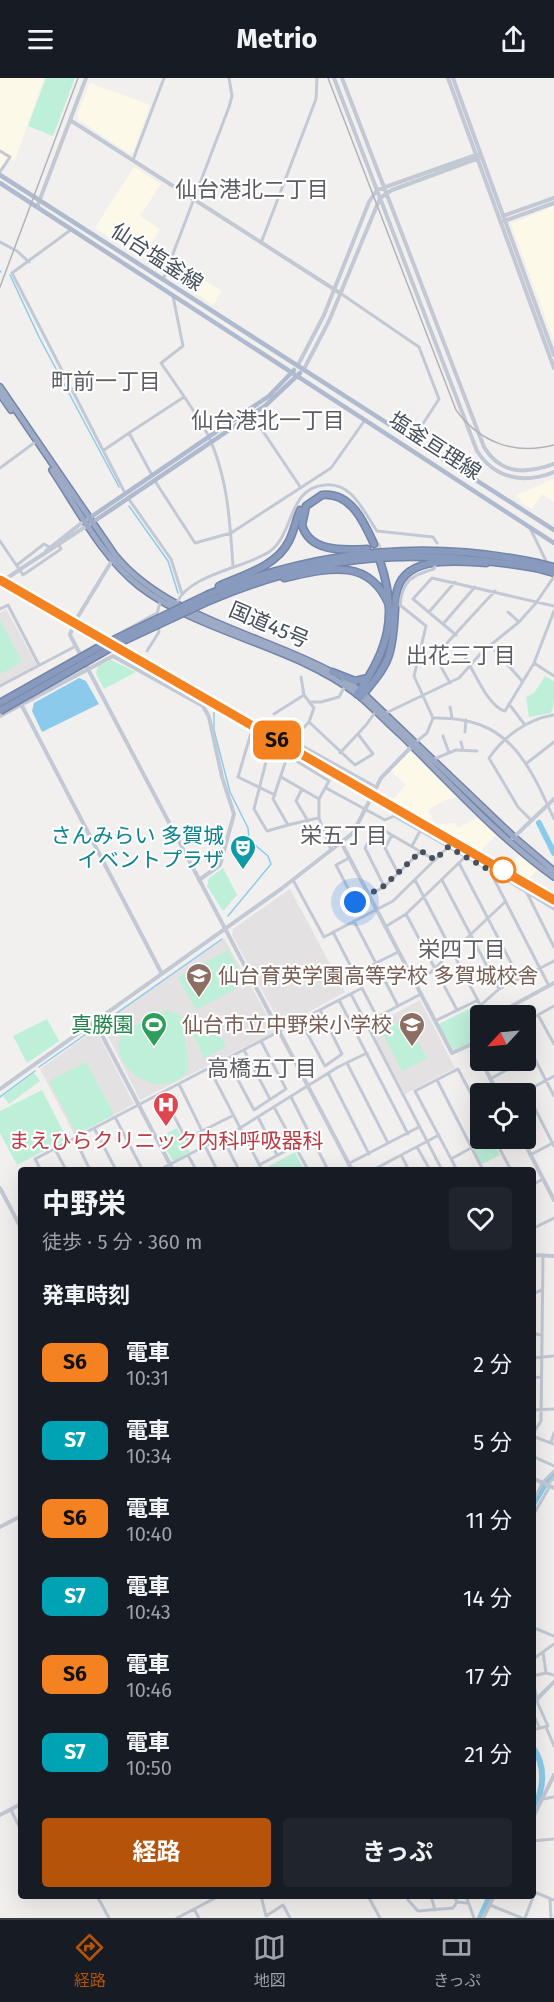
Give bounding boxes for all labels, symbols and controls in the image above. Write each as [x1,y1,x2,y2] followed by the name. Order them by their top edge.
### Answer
[24,23,57,56] icon: menu
[237,23,317,55] text: Metrio
[497,23,530,56] icon: share
[175,176,329,203] district label: 仙台港北二丁目
[106,218,208,296] street label: 仙台塩釜線
[51,368,161,395] district label: 町前一丁目
[191,407,345,434] district label: 仙台港北一丁目
[384,407,486,485] street label: 塩釜亘理線
[225,597,313,653] street label: 国道45号
[406,642,516,669] district label: 出花三丁目
[250,720,304,760] line badge: S6
[265,727,289,753] text: S6
[300,822,388,849] district label: 栄五丁目
[50,823,224,873] place label: さんみらい 多賀城 イベントプラザ
[228,833,258,871] theatre icon: さんみらい 多賀城 イベントプラザ
[490,857,516,883] unlabelled marker
[340,887,370,917] your location
[418,936,506,963] district label: 栄四丁目
[184,961,214,999] school or university icon: 仙台育英学園高等学校 多賀城校舎
[218,963,539,989] place label: 仙台育英学園高等学校 多賀城校舎
[470,1005,536,1071] north arrow
[470,1005,536,1149] map controls
[139,1010,169,1048] sports icon: 真勝園
[397,1010,427,1048] school or university icon: 仙台市立中野栄小学校
[71,1012,134,1038] place label: 真勝園
[182,1012,392,1038] place label: 仙台市立中野栄小学校
[207,1055,317,1082] district label: 高橋五丁目
[470,1083,536,1149] button: locate
[151,1090,181,1128] hospital icon: まえひらクリニック内科呼吸器科
[9,1128,324,1154] place label: まえひらクリニック内科呼吸器科
[42,1187,126,1220] text: 中野栄
[449,1187,512,1250] button: heart
[42,1230,202,1254] text: 徒歩 · 5 分 · 360 m
[42,1282,130,1309] text: 発車時刻
[126,1339,170,1366] text: 電車
[63,1349,87,1375] text: S6
[473,1351,512,1378] text: 2 分
[126,1366,169,1390] text: 10:31
[126,1417,170,1444] text: 電車
[64,1427,86,1453] text: S7
[473,1429,512,1456] text: 5 分
[126,1444,171,1468] text: 10:34
[126,1495,170,1522] text: 電車
[63,1505,87,1531] text: S6
[465,1507,512,1534] text: 11 分
[126,1522,172,1546] text: 10:40
[126,1573,170,1600] text: 電車
[64,1583,86,1609] text: S7
[463,1585,512,1612] text: 14 分
[126,1600,171,1624] text: 10:43
[126,1651,170,1678] text: 電車
[63,1661,87,1687] text: S6
[465,1663,512,1690] text: 17 分
[126,1678,172,1702] text: 10:46
[126,1729,170,1756] text: 電車
[64,1739,86,1765] text: S7
[464,1741,512,1768] text: 21 分
[126,1756,172,1780] text: 10:50
[42,1818,271,1887] button: 経路
[283,1818,512,1887] button: きっぷ
[73,1931,106,1991] tab: 経路
[253,1931,286,1991] tab: 地図
[433,1931,481,1991] tab: きっぷ

